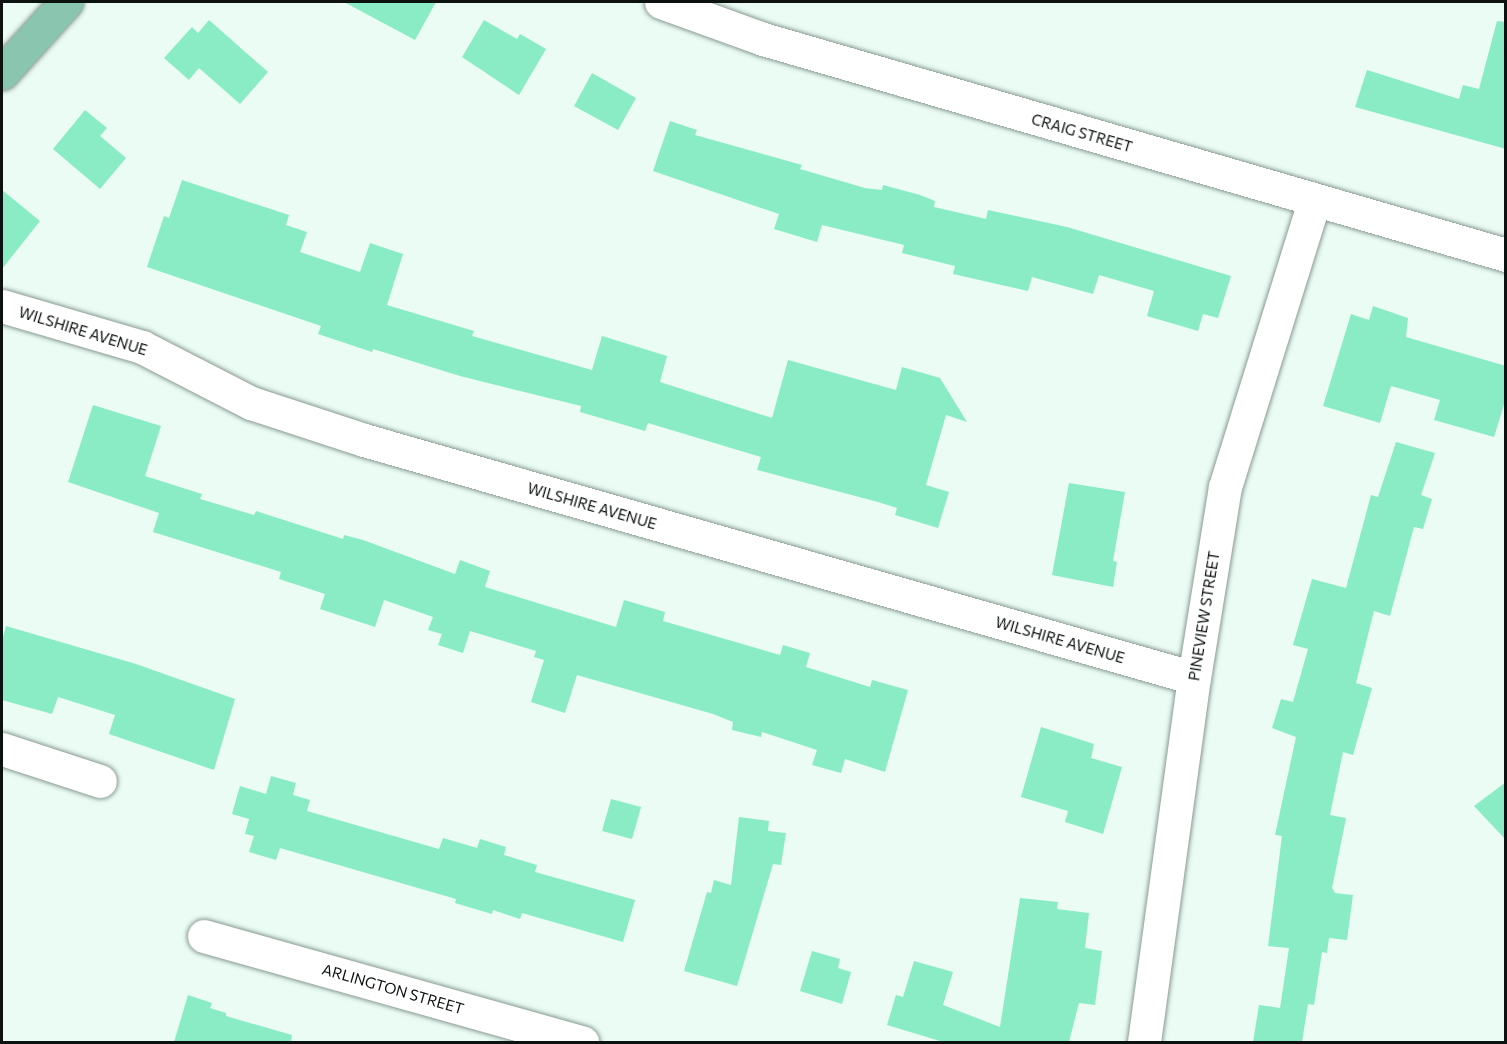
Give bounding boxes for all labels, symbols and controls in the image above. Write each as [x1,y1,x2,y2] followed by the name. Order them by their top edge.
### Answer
[1029,110,1135,156] street label: CRAIG STREET
[16,303,150,359] street label: WILSHIRE AVENUE
[525,479,659,533] street label: WILSHIRE AVENUE
[1185,550,1223,682] street label: PINEVIEW STREET
[993,613,1127,667] street label: WILSHIRE AVENUE
[320,960,466,1018] street label: ARLINGTON STREET

